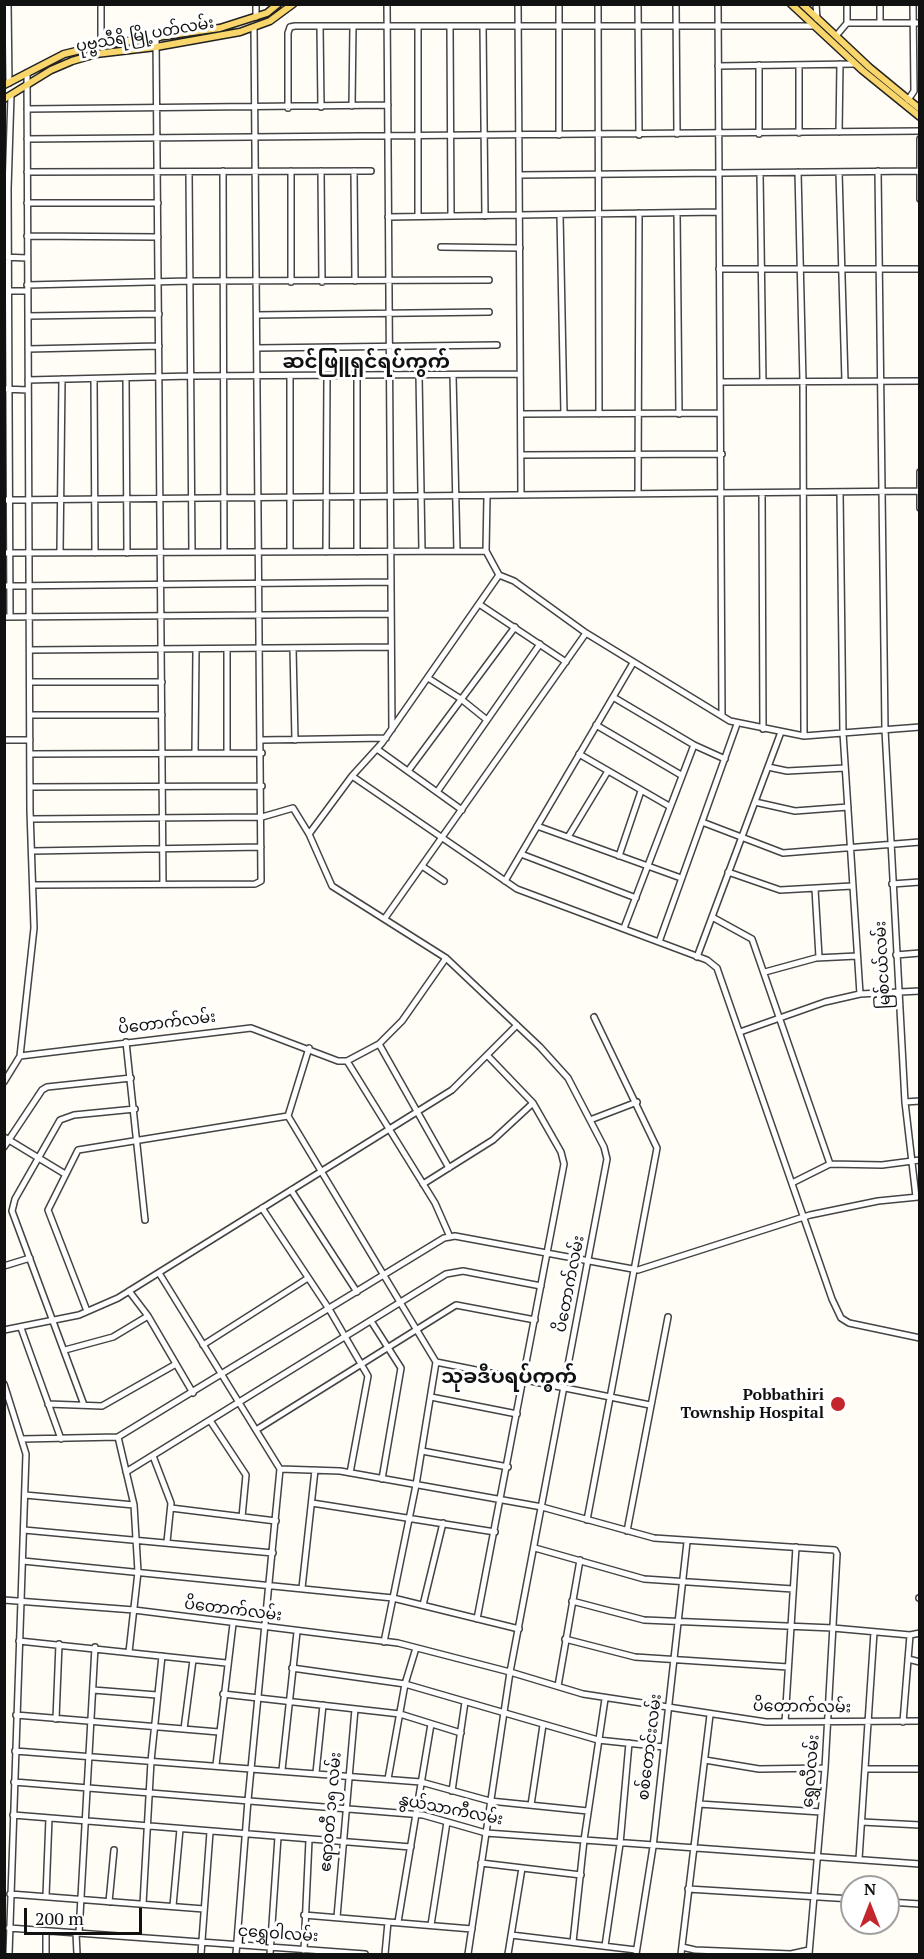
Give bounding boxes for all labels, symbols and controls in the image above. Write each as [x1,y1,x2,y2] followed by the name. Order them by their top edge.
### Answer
[75,13,215,57] street label: ပုဗ္ဗသီရိ မြို့ပတ်လမ်း
[282,350,450,374] district label: ဆင်ဖြူရှင်ရပ်ကွက်
[871,921,895,1009] street label: မြစ်ငယ်လမ်း
[117,1007,217,1039] street label: ပိတောက်လမ်း
[551,1234,589,1334] street label: ပိတောက်လမ်း
[441,1365,577,1389] district label: သုခဒီပရပ်ကွက်
[680,1385,824,1423] place label: Pobbathiri Township Hospital
[829,1395,847,1413] marker: Pobbathiri Township Hospital
[183,1594,283,1626] street label: ပိတောက်လမ်း
[634,1693,666,1801] street label: စစ်တောင်းလမ်း
[753,1697,851,1717] street label: ပိတောက်လမ်း
[798,1734,824,1808] street label: ရွှေလီလမ်း
[316,1751,346,1873] street label: ဧရာဝတီ ၁၅ လမ်း
[397,1790,505,1830] street label: နွယ်သာကီလမ်း
[840,1875,900,1935] north arrow
[864,1878,876,1900] text: N
[27,1896,146,1934] scale bar
[35,1906,84,1930] text: 200 m
[237,1922,319,1946] street label: ငုရွှေဝါလမ်း

